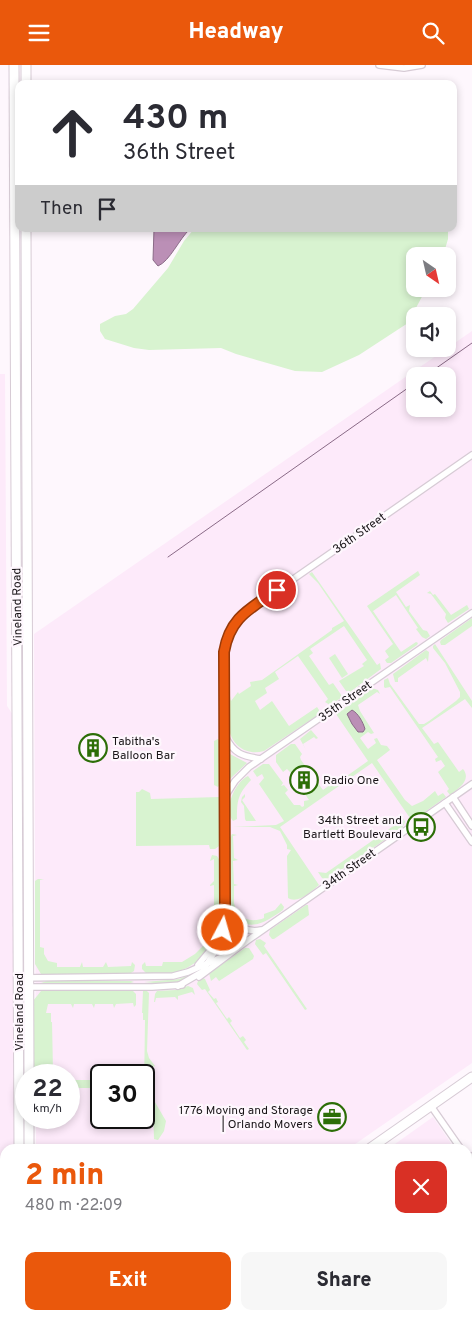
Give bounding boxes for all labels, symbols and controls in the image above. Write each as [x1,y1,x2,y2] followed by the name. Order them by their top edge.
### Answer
[25,19,53,47] icon: menu
[188,19,284,46] text: Headway
[419,19,447,47] icon: search
[123,97,228,141] text: 430 m
[40,100,105,165] icon: ahead
[123,140,235,167] text: 36th Street
[93,195,121,223] icon: arrive
[40,197,83,221] text: Then
[406,247,456,297] north arrow
[406,247,456,417] map controls
[406,307,456,357] button: sound
[406,367,456,417] button: search
[330,510,389,558] street label: 36th Street
[9,568,27,646] street label: Vineland Road
[256,569,298,611] pin
[263,576,291,604] icon: arrive
[316,678,375,726] street label: 35th Street
[78,733,108,763] building icon: Tabitha's Balloon Bar
[112,734,175,764] place label: Tabitha's Balloon Bar
[289,765,319,795] building icon: Radio One
[323,773,379,789] place label: Radio One
[406,812,436,842] bus stop icon: 34th Street and Bartlett Boulevard
[303,813,402,843] place label: 34th Street and Bartlett Boulevard
[320,846,379,894] street label: 34th Street
[196,903,248,955] position arrow
[12,973,28,1051] street label: Vineland Road
[90,1064,155,1129] speed limit sign: 30
[32,1074,63,1106] text: 22
[33,1101,62,1117] text: km/h
[317,1102,347,1132] office icon: 1776 Moving and Storage | Orlando Movers
[179,1103,313,1133] place label: 1776 Moving and Storage | Orlando Movers
[25,1158,104,1195] text: 2 min
[395,1161,447,1213] button: close
[25,1196,123,1216] text: 480 m · 22:09
[25,1252,231,1310] button: Exit
[241,1252,447,1310] button: Share

